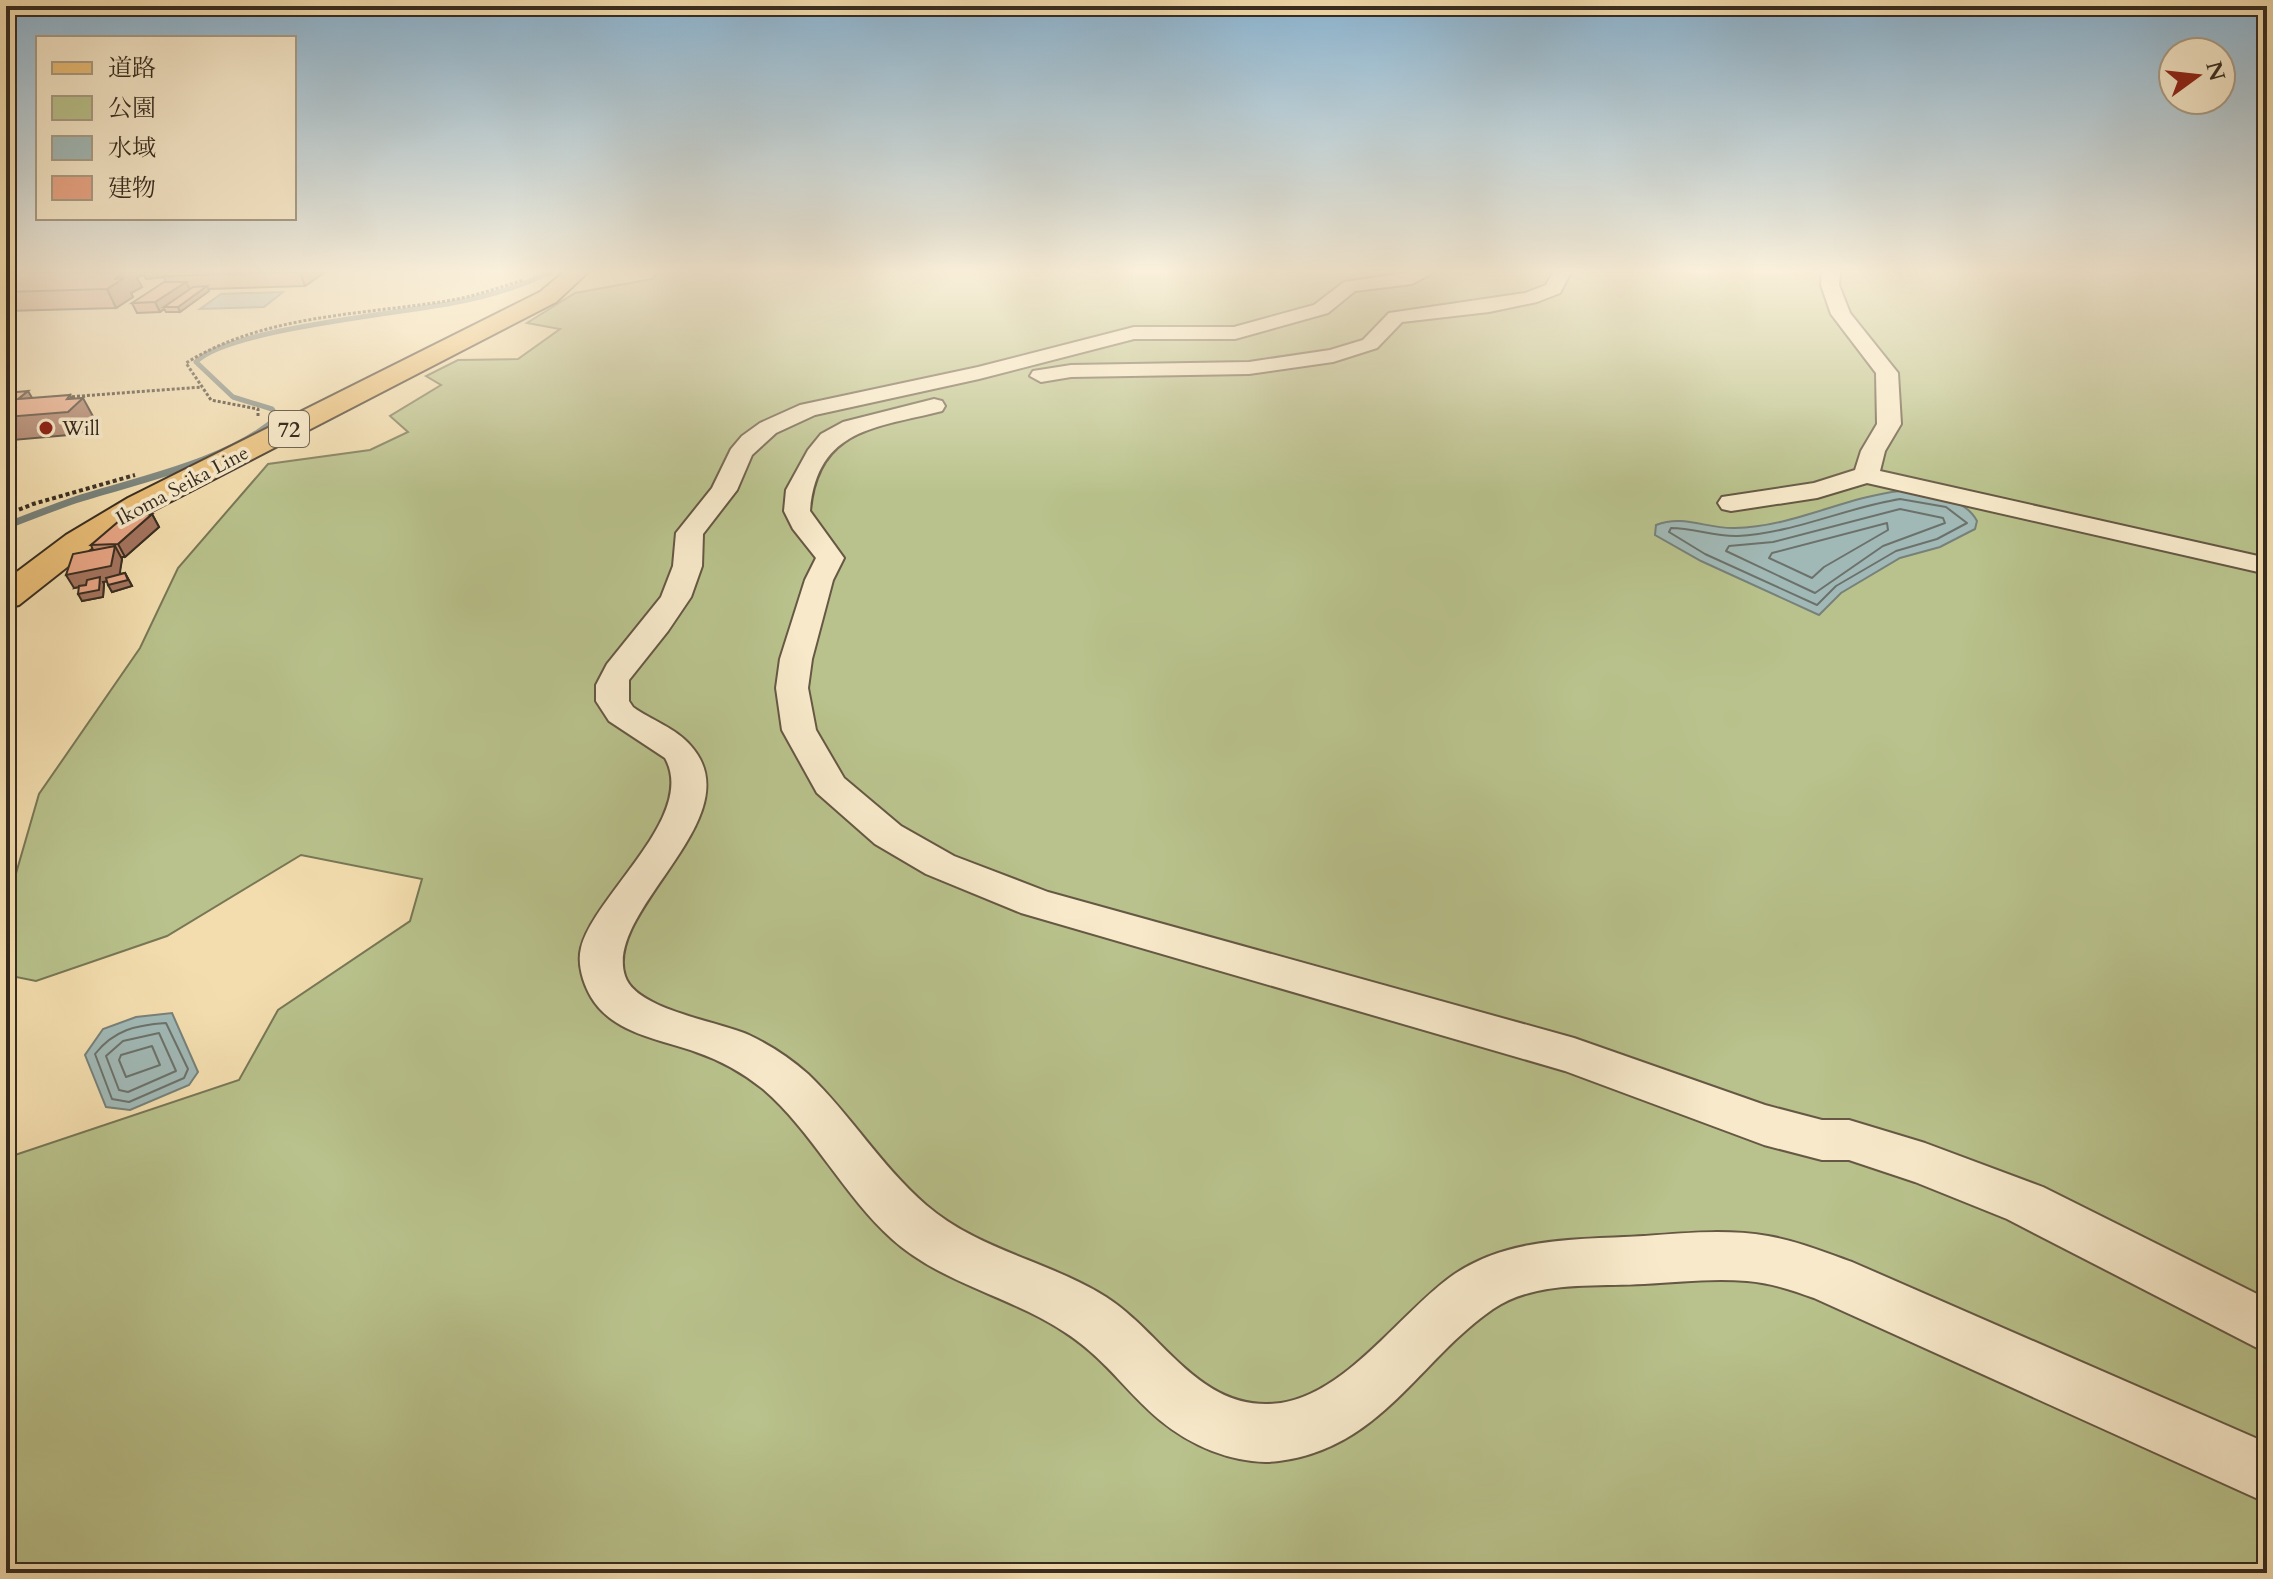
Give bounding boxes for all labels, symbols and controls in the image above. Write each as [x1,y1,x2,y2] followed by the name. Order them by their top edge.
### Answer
[36,36,296,220] legend
[2157,36,2237,116] north arrow
[108,52,156,85] text: 道路
[2198,58,2232,84] text: N
[108,92,156,125] text: 公園
[108,132,156,165] text: 水域
[108,172,156,205] text: 建物
[269,411,309,447] road number: 72
[61,415,100,442] place label: Will
[37,419,55,437] marker: Will
[111,439,253,532] street label: Ikoma Seika Line

